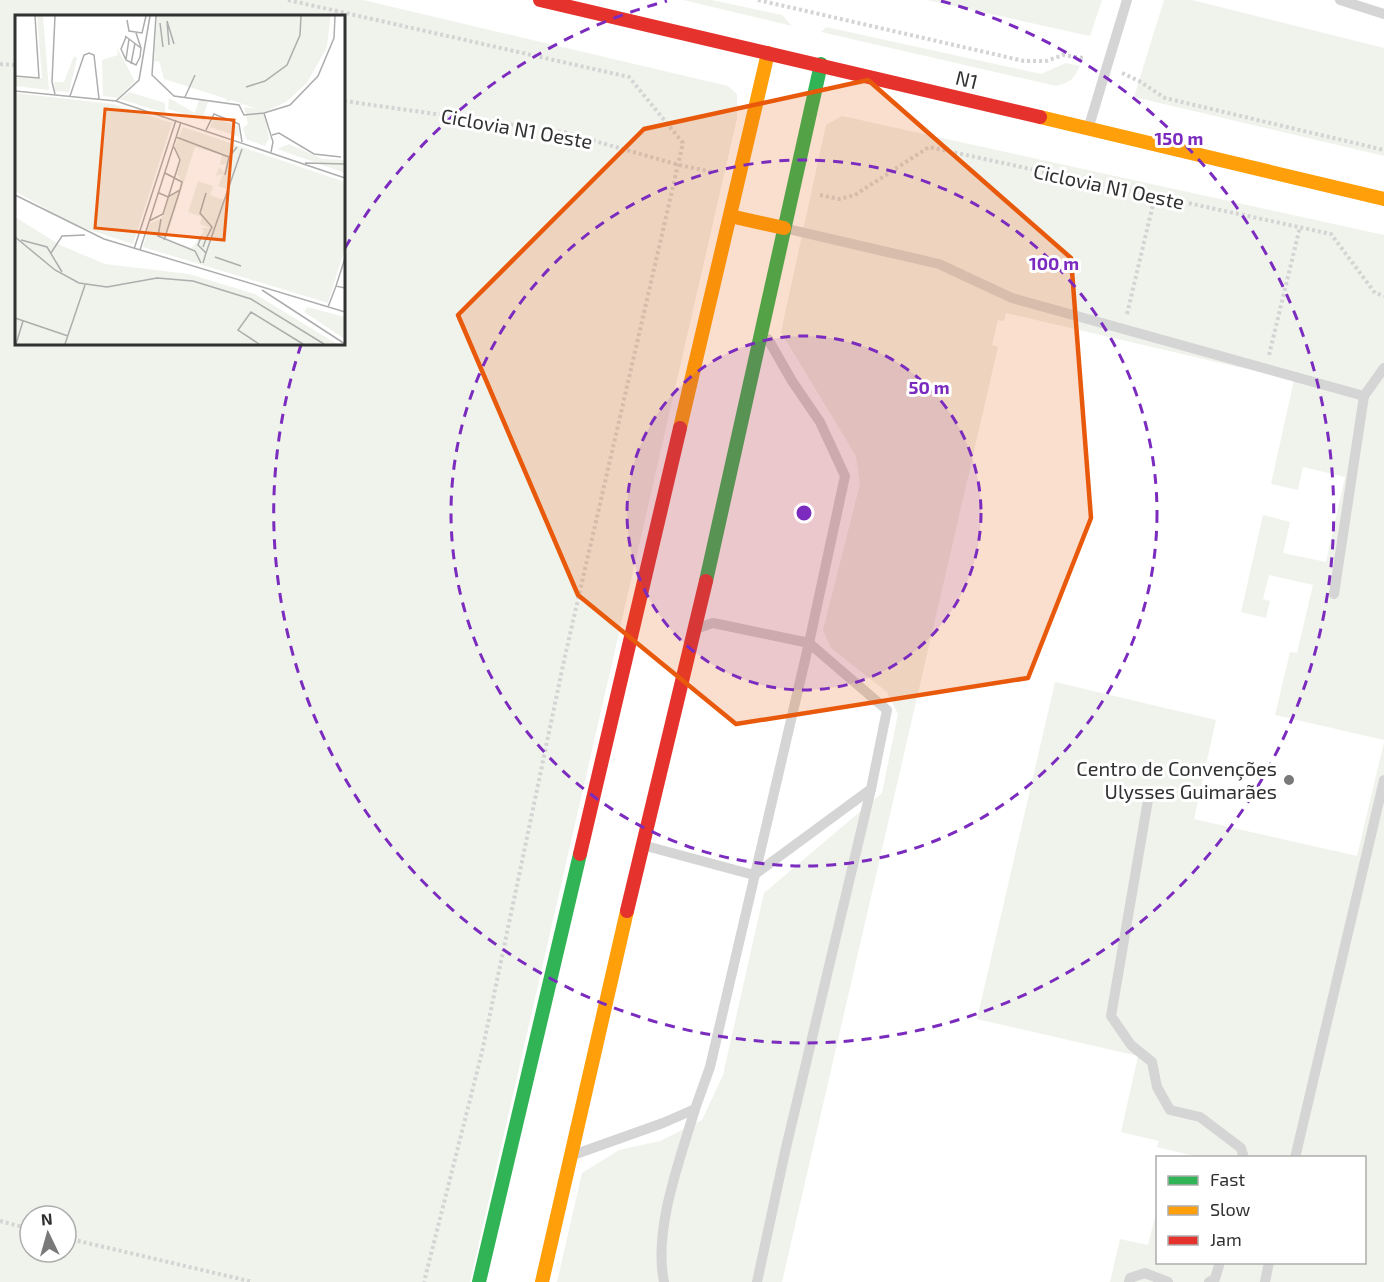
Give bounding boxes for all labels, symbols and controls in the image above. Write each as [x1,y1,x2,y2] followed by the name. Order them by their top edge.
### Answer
[15,15,345,345] inset map
[953,65,981,93] street label: N1
[439,103,595,153] street label: Ciclovia N1 Oeste
[1155,127,1203,149] text: 150 m
[1031,158,1187,214] street label: Ciclovia N1 Oeste
[1029,252,1079,274] text: 100 m
[908,376,950,398] text: 50 m
[794,503,814,523] centre of rings
[1076,756,1277,803] place label: Centro de Convenções Ulysses Guimarães
[1282,773,1296,787] marker: Centro de Convenções Ulysses Guimarães
[1156,1156,1366,1264] legend
[1210,1168,1245,1190] text: Fast
[1210,1198,1251,1220] text: Slow
[18,1204,78,1264] north arrow
[40,1209,53,1229] text: N
[1210,1228,1242,1250] text: Jam

